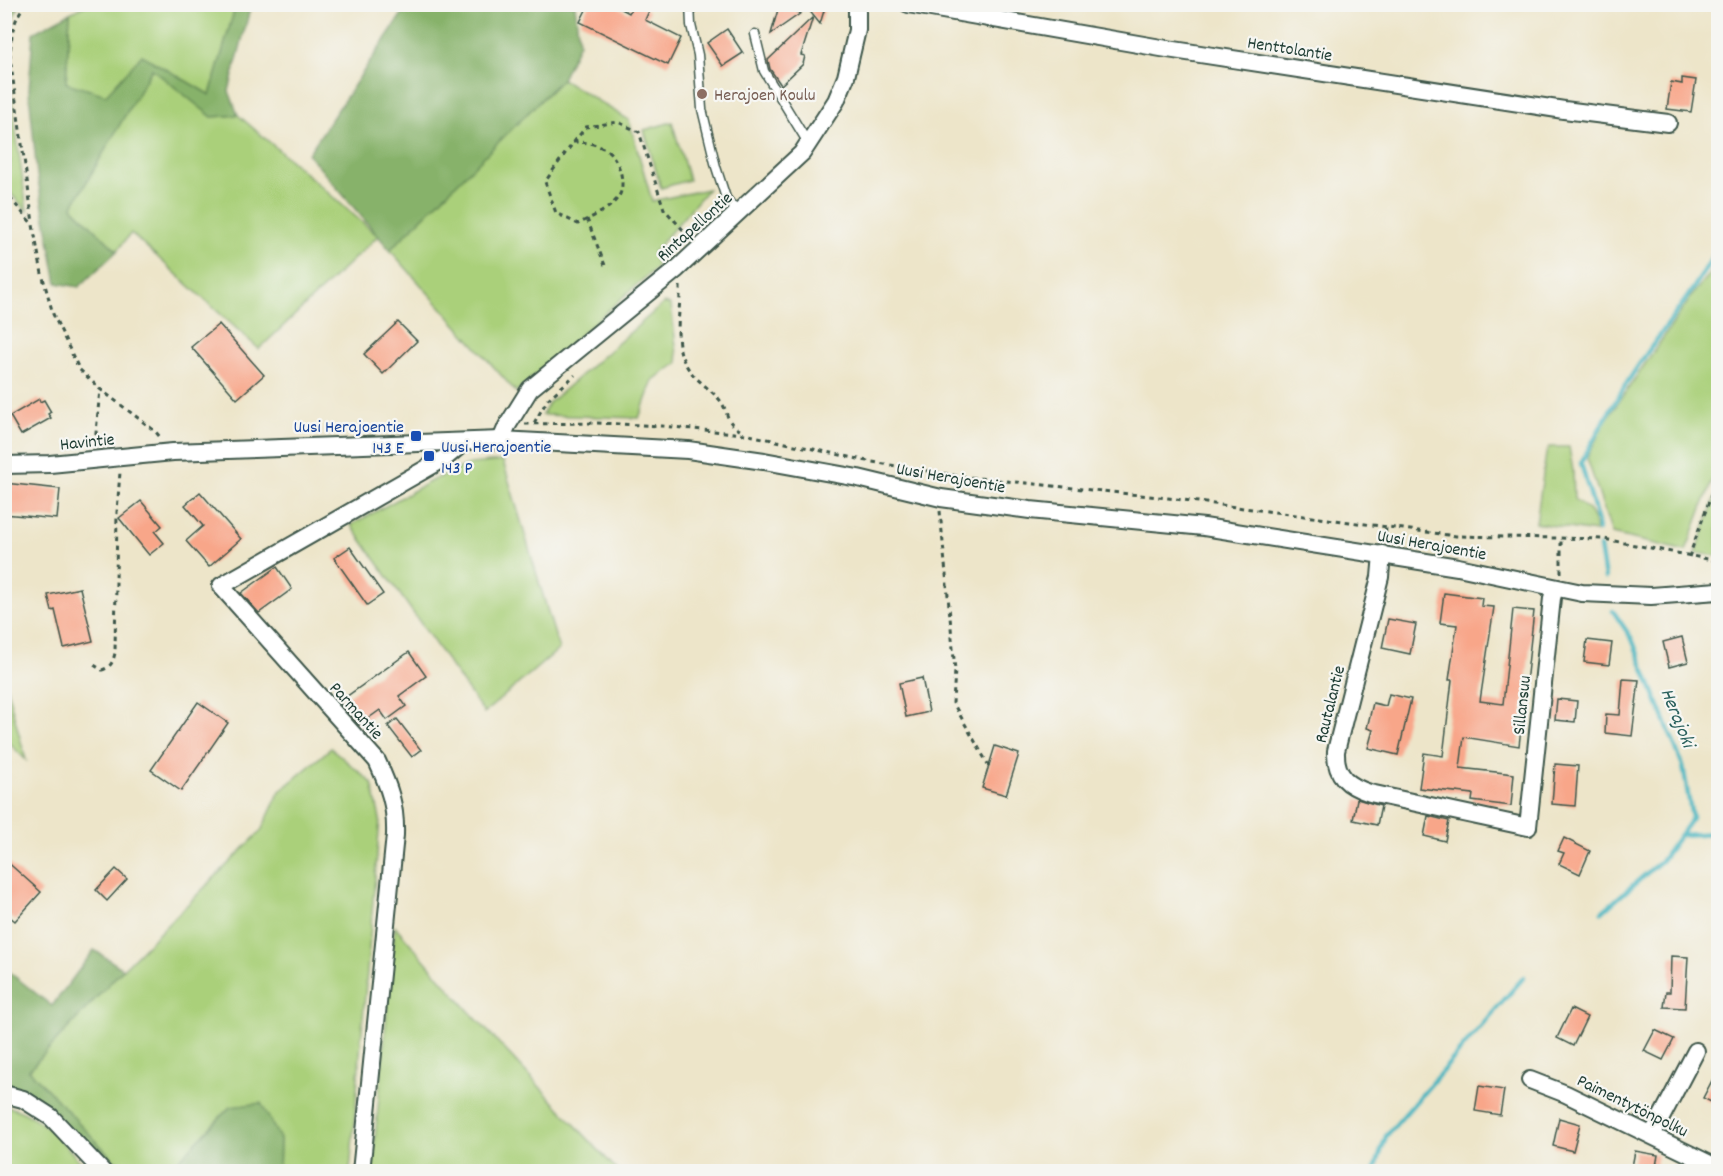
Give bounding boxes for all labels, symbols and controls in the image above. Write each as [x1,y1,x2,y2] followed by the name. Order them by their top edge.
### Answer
[1245,31,1334,70] street label: Henttolantie
[714,84,815,109] place label: Herajoen Koulu
[695,87,709,101] marker: Herajoen Koulu
[652,187,739,269] street label: Rintapellontie
[293,416,404,462] place label: Uusi Herajoentie 143 E
[59,428,116,459] street label: Havintie
[409,429,423,443] marker: Uusi Herajoentie 143 E
[441,436,552,482] place label: Uusi Herajoentie 143 P
[422,449,436,463] marker: Uusi Herajoentie 143 P
[894,458,1007,501] street label: Uusi Herajoentie
[1375,525,1488,568] street label: Uusi Herajoentie
[1310,663,1353,746] street label: Rautalantie
[1508,674,1539,736] street label: Sillansuu
[322,677,388,746] street label: Parmantie
[1652,684,1702,755] water label: Herajoki
[1572,1069,1692,1145] street label: Paimentytönpolku

